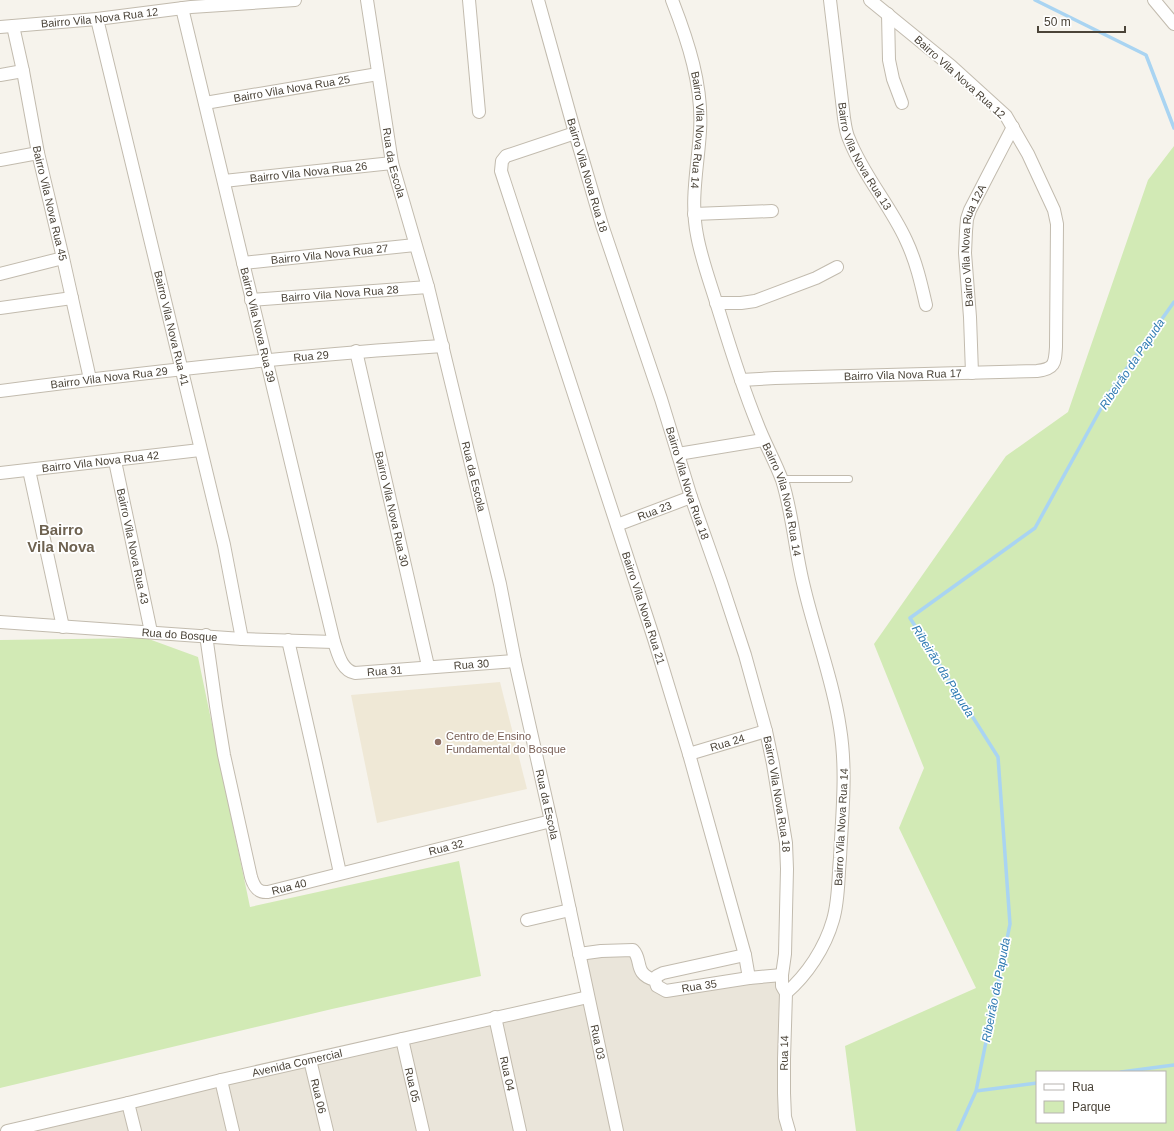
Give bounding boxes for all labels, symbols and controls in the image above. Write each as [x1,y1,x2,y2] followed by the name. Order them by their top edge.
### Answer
[40,5,159,30] street label: Bairro Vila Nova Rua 12
[1038,8,1125,34] scale bar
[1044,15,1071,29] text: 50 m
[912,33,1008,121] street label: Bairro Vila Nova Rua 12
[689,70,706,189] street label: Bairro Vila Nova Rua 14
[233,73,351,104] street label: Bairro Vila Nova Rua 25
[836,102,894,212] street label: Bairro Vila Nova Rua 13
[565,117,610,234] street label: Bairro Vila Nova Rua 18
[381,127,408,200] street label: Rua da Escola
[31,145,69,262] street label: Bairro Vila Nova Rua 45
[249,160,368,184] street label: Bairro Vila Nova Rua 26
[959,182,988,307] street label: Bairro Vila Nova Rua 12A
[270,242,389,266] street label: Bairro Vila Nova Rua 27
[238,266,278,384] street label: Bairro Vila Nova Rua 39
[152,269,191,387] street label: Bairro Vila Nova Rua 41
[280,283,399,304] street label: Bairro Vila Nova Rua 28
[1097,316,1168,412] water label: Ribeirão da Papuda
[293,348,329,364] street label: Rua 29
[50,365,168,391] street label: Bairro Vila Nova Rua 29
[844,367,962,382] street label: Bairro Vila Nova Rua 17
[664,425,712,541] street label: Bairro Vila Nova Rua 18
[460,440,488,514] street label: Rua da Escola
[760,441,803,557] street label: Bairro Vila Nova Rua 14
[41,449,160,474] street label: Bairro Vila Nova Rua 42
[373,450,411,568] street label: Bairro Vila Nova Rua 30
[115,487,151,605] street label: Bairro Vila Nova Rua 43
[636,499,673,523] street label: Rua 23
[27,521,95,555] district label: Bairro Vila Nova
[620,550,667,666] street label: Bairro Vila Nova Rua 21
[909,622,977,720] water label: Ribeirão da Papuda
[141,626,218,643] street label: Rua do Bosque
[453,657,490,672] street label: Rua 30
[367,663,403,678] street label: Rua 31
[446,730,566,755] place label: Centro de Ensino Fundamental do Bosque
[709,732,746,753] street label: Rua 24
[761,735,792,852] street label: Bairro Vila Nova Rua 18
[433,737,443,747] marker: Centro de Ensino Fundamental do Bosque
[534,768,561,841] street label: Rua da Escola
[832,768,850,886] street label: Bairro Vila Nova Rua 14
[427,837,465,857] street label: Rua 32
[270,877,308,897] street label: Rua 40
[979,936,1013,1043] water label: Ribeirão da Papuda
[681,977,718,994] street label: Rua 35
[588,1023,608,1061] street label: Rua 03
[778,1035,790,1071] street label: Rua 14
[251,1047,343,1079] street label: Avenida Comercial
[498,1055,517,1092] street label: Rua 04
[403,1066,422,1103] street label: Rua 05
[1036,1071,1166,1123] legend
[309,1077,329,1115] street label: Rua 06
[1072,1080,1094,1094] text: Rua
[1072,1100,1111,1114] text: Parque

